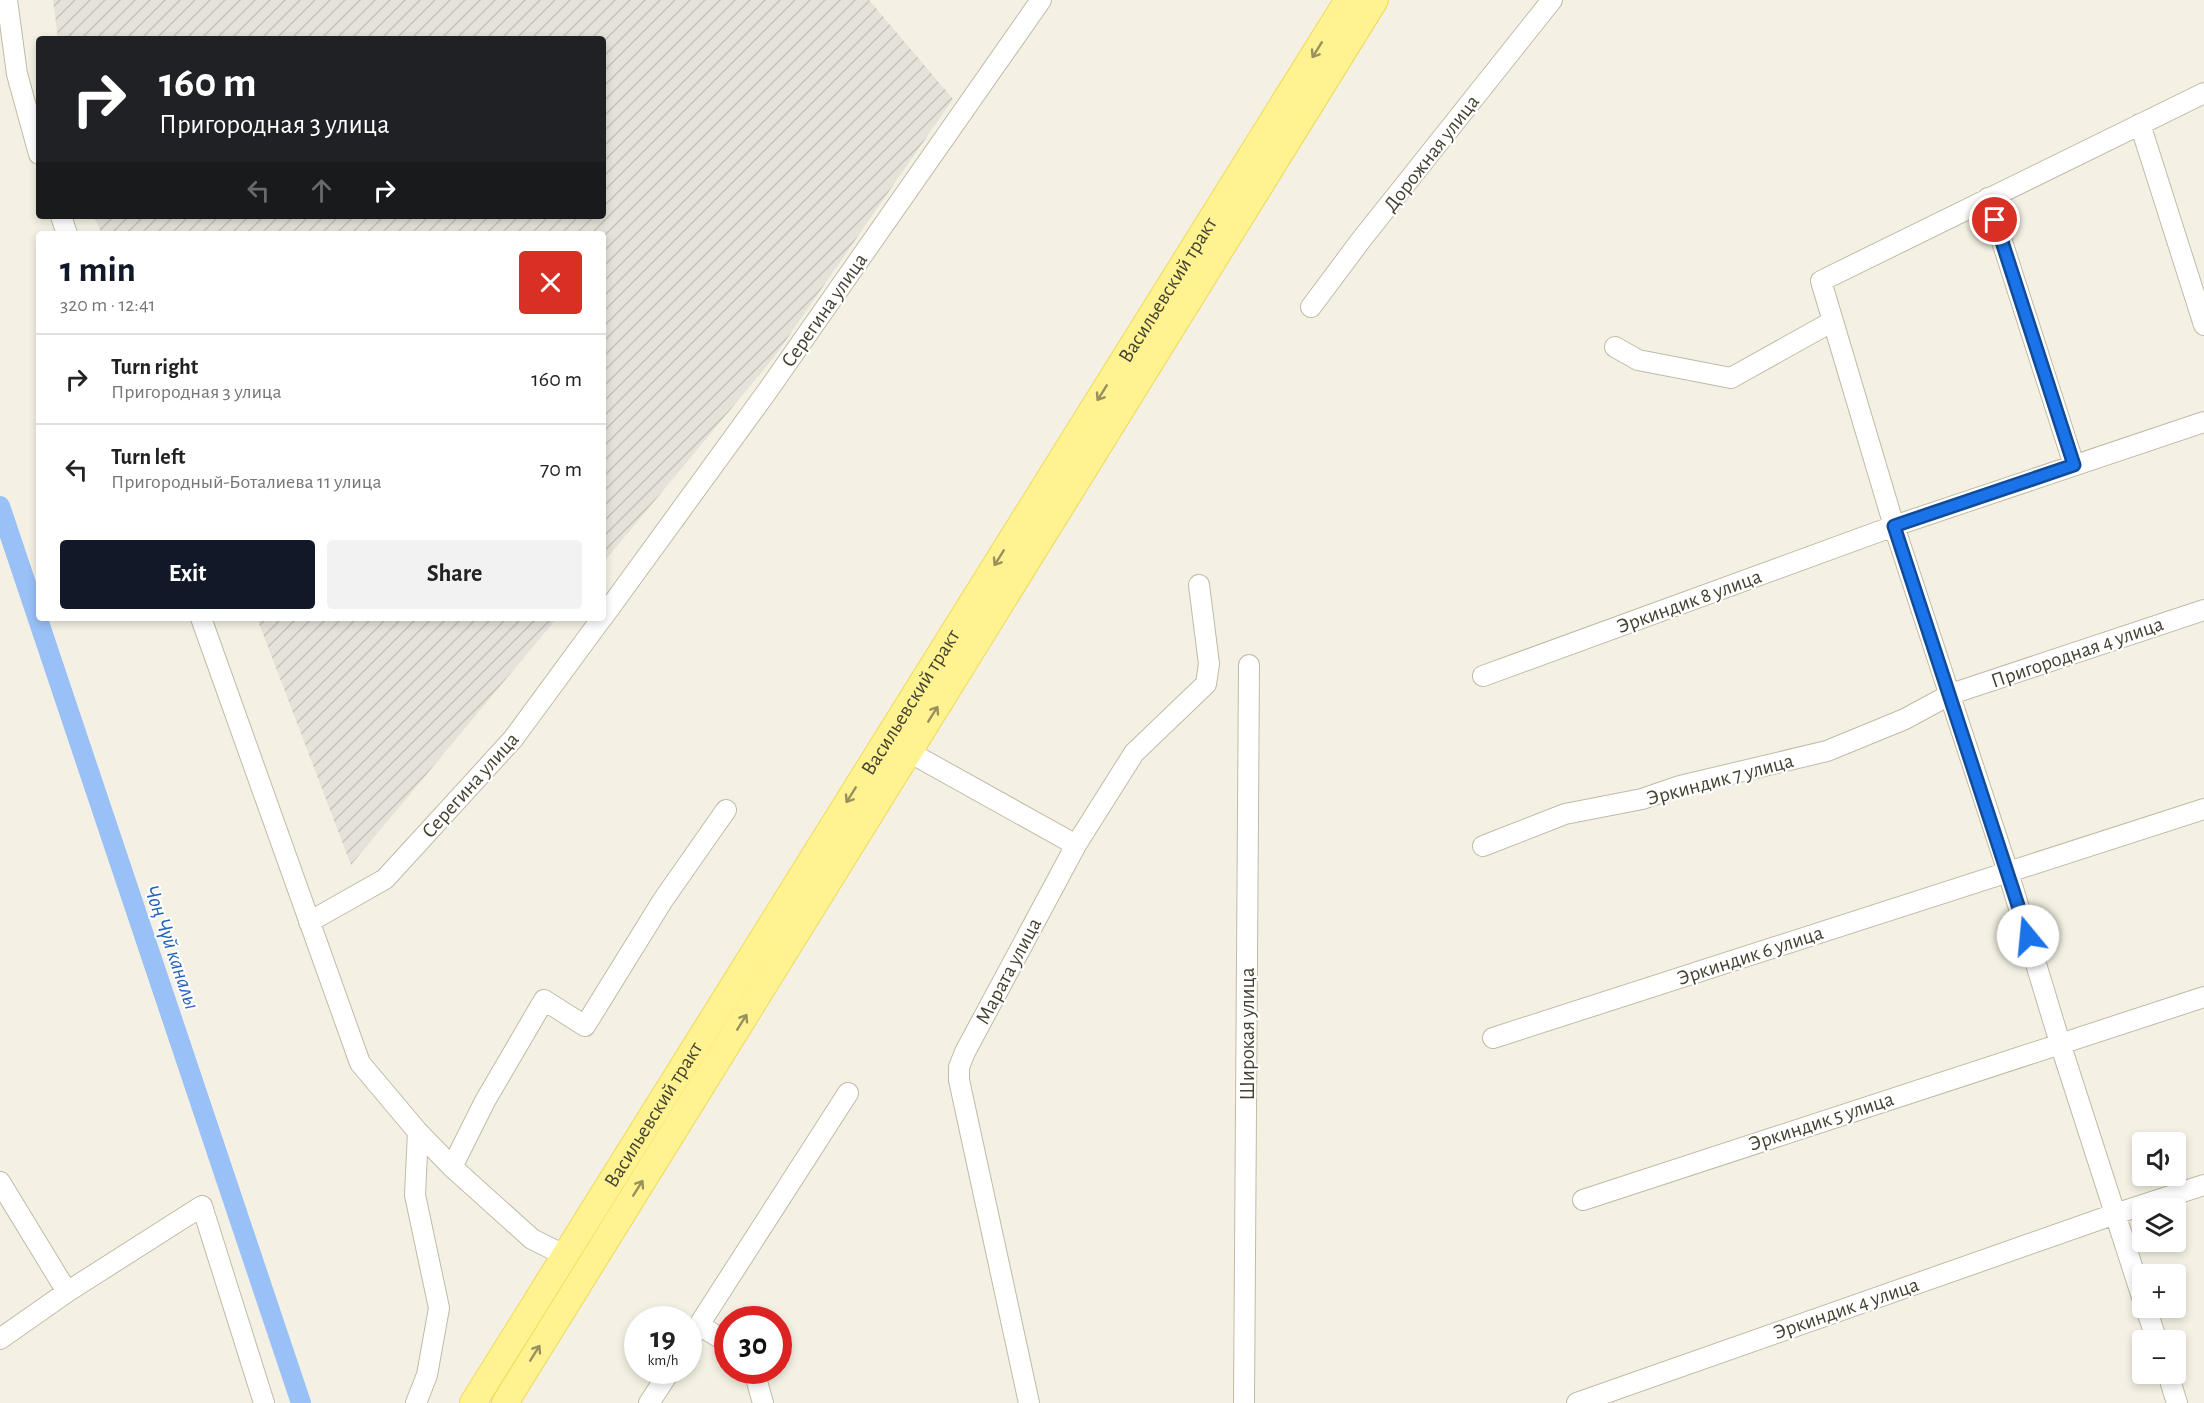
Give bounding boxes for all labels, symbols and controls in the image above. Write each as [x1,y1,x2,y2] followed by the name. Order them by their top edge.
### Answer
[1311,41,1323,58] one-way arrow
[60,60,138,138] icon: right
[159,62,257,104] text: 160 m
[1379,91,1484,216] street label: Дорожная улица
[159,111,390,138] text: Пригородная 3 улица
[242,174,275,207] icon: left
[305,174,338,207] icon: ahead
[368,174,401,207] icon: right
[1969,194,2020,245] pin
[1978,203,2011,236] icon: arrive
[1115,213,1221,366] street label: Васильевский тракт
[777,249,872,371] street label: Серегина улица
[519,251,582,314] button: close
[60,252,136,288] text: 1 min
[60,295,155,315] text: 320 m · 12:41
[111,356,198,378] text: Turn right
[60,363,93,396] icon: right
[531,368,582,390] text: 160 m
[111,382,282,402] text: Пригородная 3 улица
[1096,384,1108,401] one-way arrow
[111,446,185,468] text: Turn left
[60,453,93,486] icon: left
[540,458,582,480] text: 70 m
[111,472,382,492] text: Пригородный-Боталиева 11 улица
[60,540,315,609] button: Exit
[327,540,582,609] button: Share
[993,550,1006,567] one-way arrow
[1614,565,1765,637] street label: Эркиндик 8 улица
[1988,613,2166,692] street label: Пригородная 4 улица
[857,626,964,779] street label: Васильевский тракт
[928,706,940,723] one-way arrow
[418,728,523,842] street label: Серегина улица
[1644,750,1796,809] street label: Эркиндик 7 улица
[845,786,857,803] one-way arrow
[140,882,204,1012] water label: Чоң Чүй каналы
[1996,904,2060,968] position arrow
[972,914,1045,1028] street label: Марата улица
[1675,922,1826,989] street label: Эркиндик 6 улица
[1237,967,1258,1100] street label: Широкая улица
[736,1014,748,1031] one-way arrow
[600,1038,707,1191] street label: Васильевский тракт
[1746,1088,1897,1155] street label: Эркиндик 5 улица
[2132,1132,2186,1384] map controls
[2132,1132,2186,1186] button: sound
[633,1180,645,1197] one-way arrow
[2132,1198,2186,1252] button: layers
[2132,1264,2186,1318] button: +
[1771,1274,1922,1343] street label: Эркиндик 4 улица
[714,1306,792,1384] speed limit sign: 30
[650,1323,676,1353] text: 19
[2132,1330,2186,1384] button: −
[530,1345,542,1362] one-way arrow
[648,1353,678,1368] text: km/h

